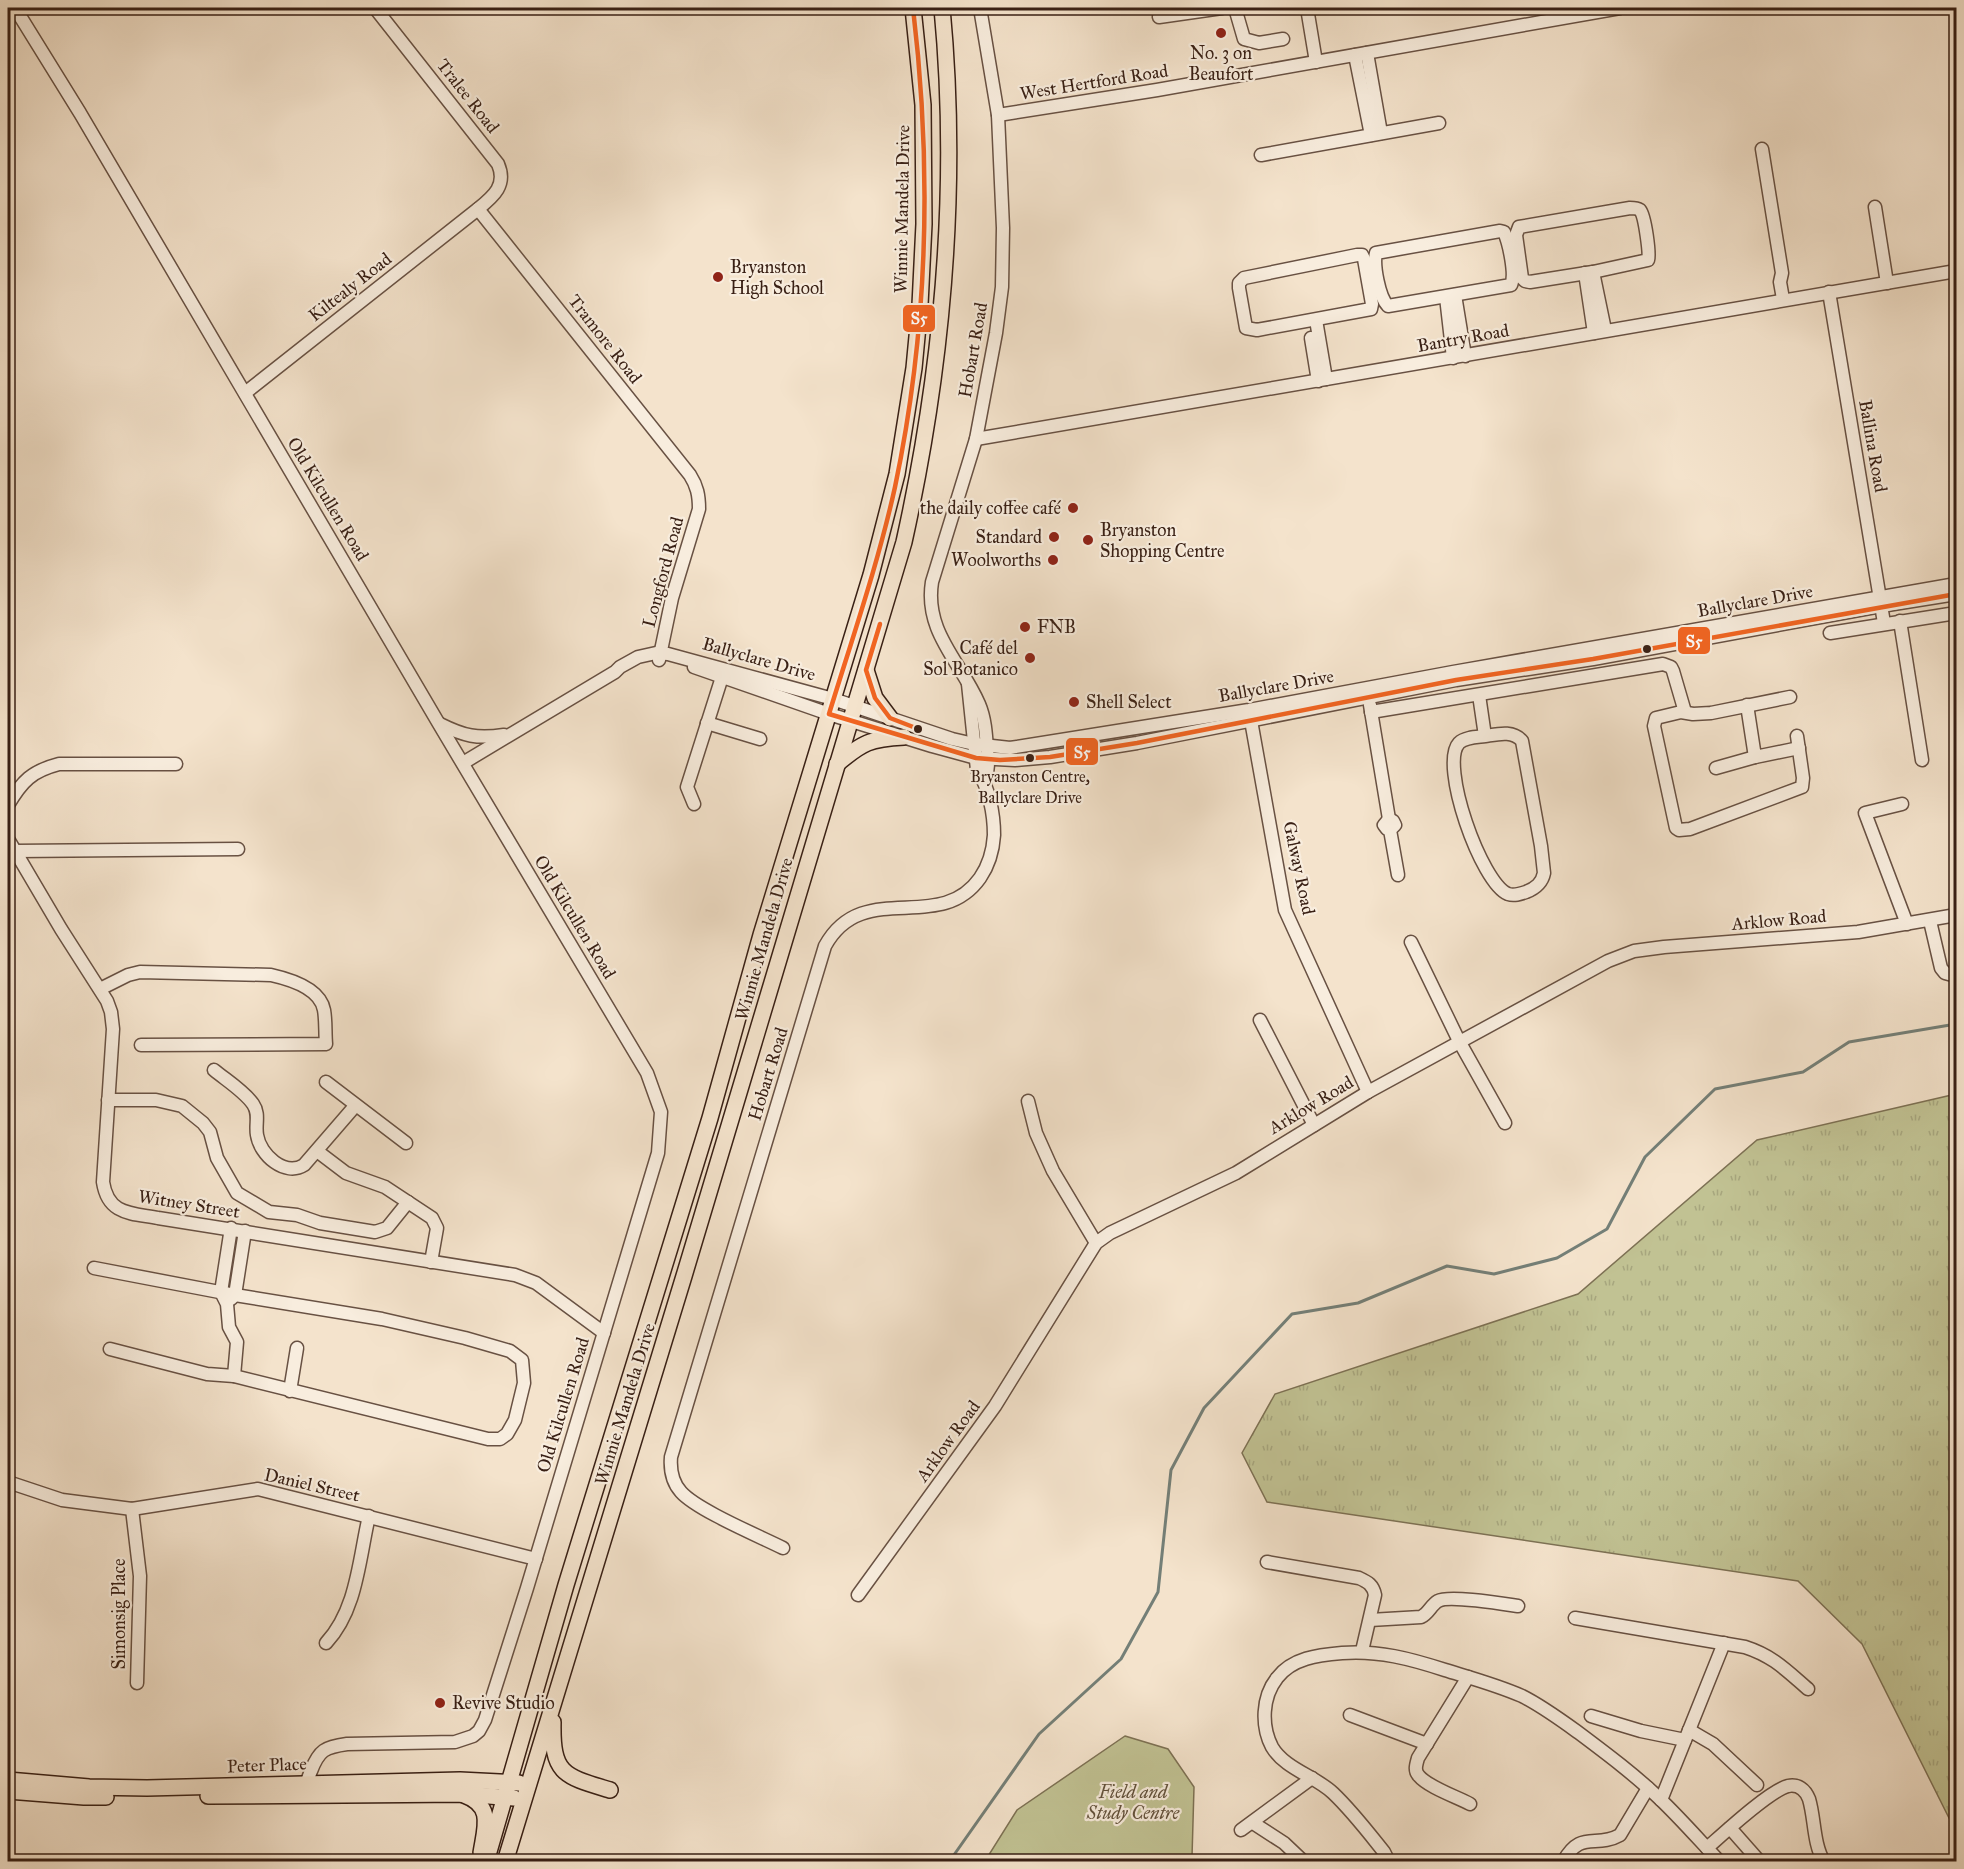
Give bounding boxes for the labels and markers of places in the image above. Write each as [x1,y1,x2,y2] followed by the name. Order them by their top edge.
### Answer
[1214,26,1228,40] marker: No. 3 on Beaufort
[1189,42,1254,85] place label: No. 3 on Beaufort
[730,256,824,300] place label: Bryanston High School
[711,270,725,284] marker: Bryanston High School
[920,497,1061,519] place label: the daily coffee café
[1066,501,1080,515] marker: the daily coffee café
[1100,519,1224,563] place label: Bryanston Shopping Centre
[976,526,1042,548] place label: Standard
[1047,530,1061,544] marker: Standard
[1081,533,1095,547] marker: Bryanston Shopping Centre
[951,549,1041,571] place label: Woolworths
[1046,553,1060,567] marker: Woolworths
[1037,616,1076,638] place label: FNB
[1018,620,1032,634] marker: FNB
[923,637,1018,680] place label: Café del Sol Botanico
[1641,643,1653,655] unlabelled marker
[1023,651,1037,665] marker: Café del Sol Botanico
[1086,691,1172,713] place label: Shell Select
[1067,695,1081,709] marker: Shell Select
[912,723,924,735] unlabelled marker
[1024,752,1036,764] marker: Bryanston Centre, Ballyclare Drive
[970,767,1090,807] place label: Bryanston Centre, Ballyclare Drive
[452,1692,555,1714] place label: Revive Studio
[433,1696,447,1710] marker: Revive Studio

